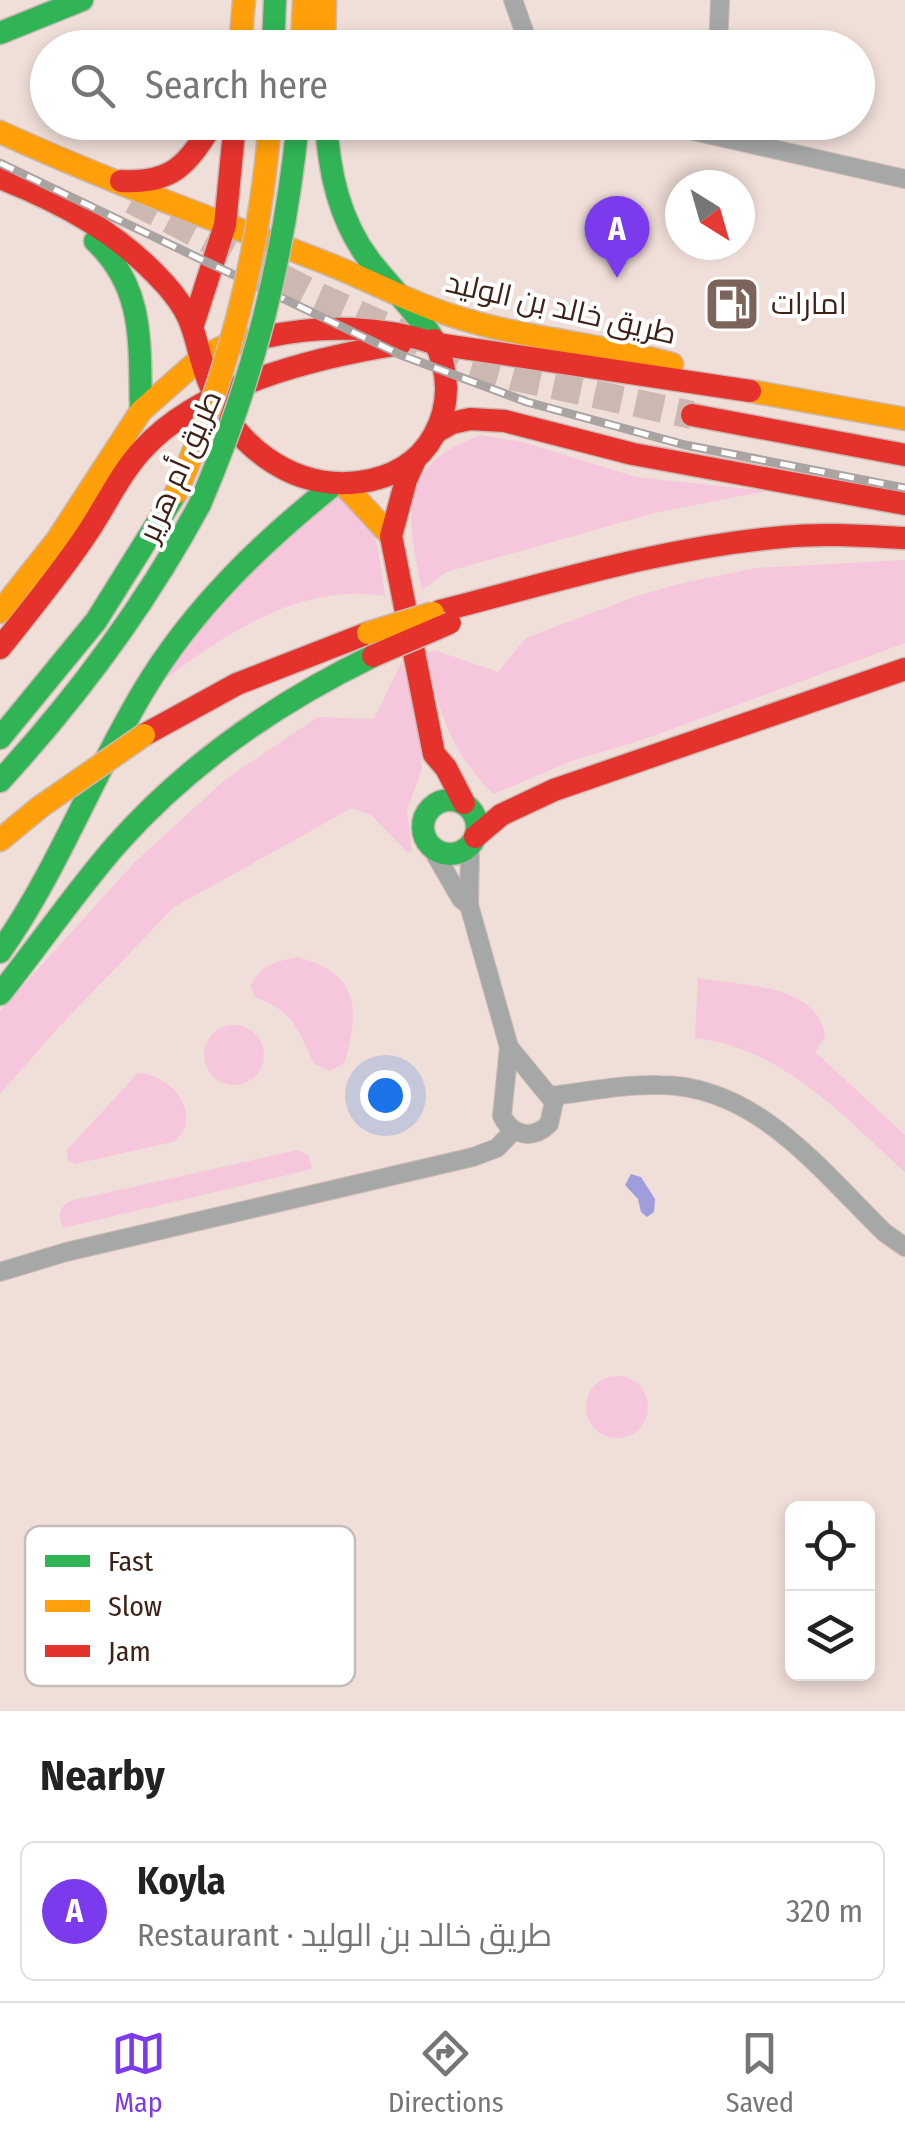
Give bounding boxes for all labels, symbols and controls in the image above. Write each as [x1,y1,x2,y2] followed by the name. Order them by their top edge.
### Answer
[30,30,875,140] search box
[65,58,120,113] icon: search
[145,62,328,108] text: Search here
[665,170,755,260] north arrow
[584,196,650,278] pin: A
[442,264,680,352] street label: طريق خالد بن الوليد
[702,274,762,334] fuel station icon: امارات
[771,286,847,322] place label: امارات
[129,384,231,550] street label: طريق أم هرير
[360,1070,411,1121] your location
[785,1501,875,1681] map controls
[785,1501,875,1591] button: locate
[25,1526,355,1686] legend
[108,1545,154,1578] text: Fast
[108,1590,162,1623] text: Slow
[785,1591,875,1681] button: layers
[108,1635,151,1668] text: Jam
[40,1751,165,1801] text: Nearby
[137,1858,226,1904] text: Koyla
[66,1892,83,1930] text: A
[786,1892,863,1930] text: 320 m
[137,1916,552,1954] text: Restaurant · طريق خالد بن الوليد
[111,2026,166,2119] tab: Map
[388,2026,504,2119] tab: Directions
[726,2026,794,2119] tab: Saved

